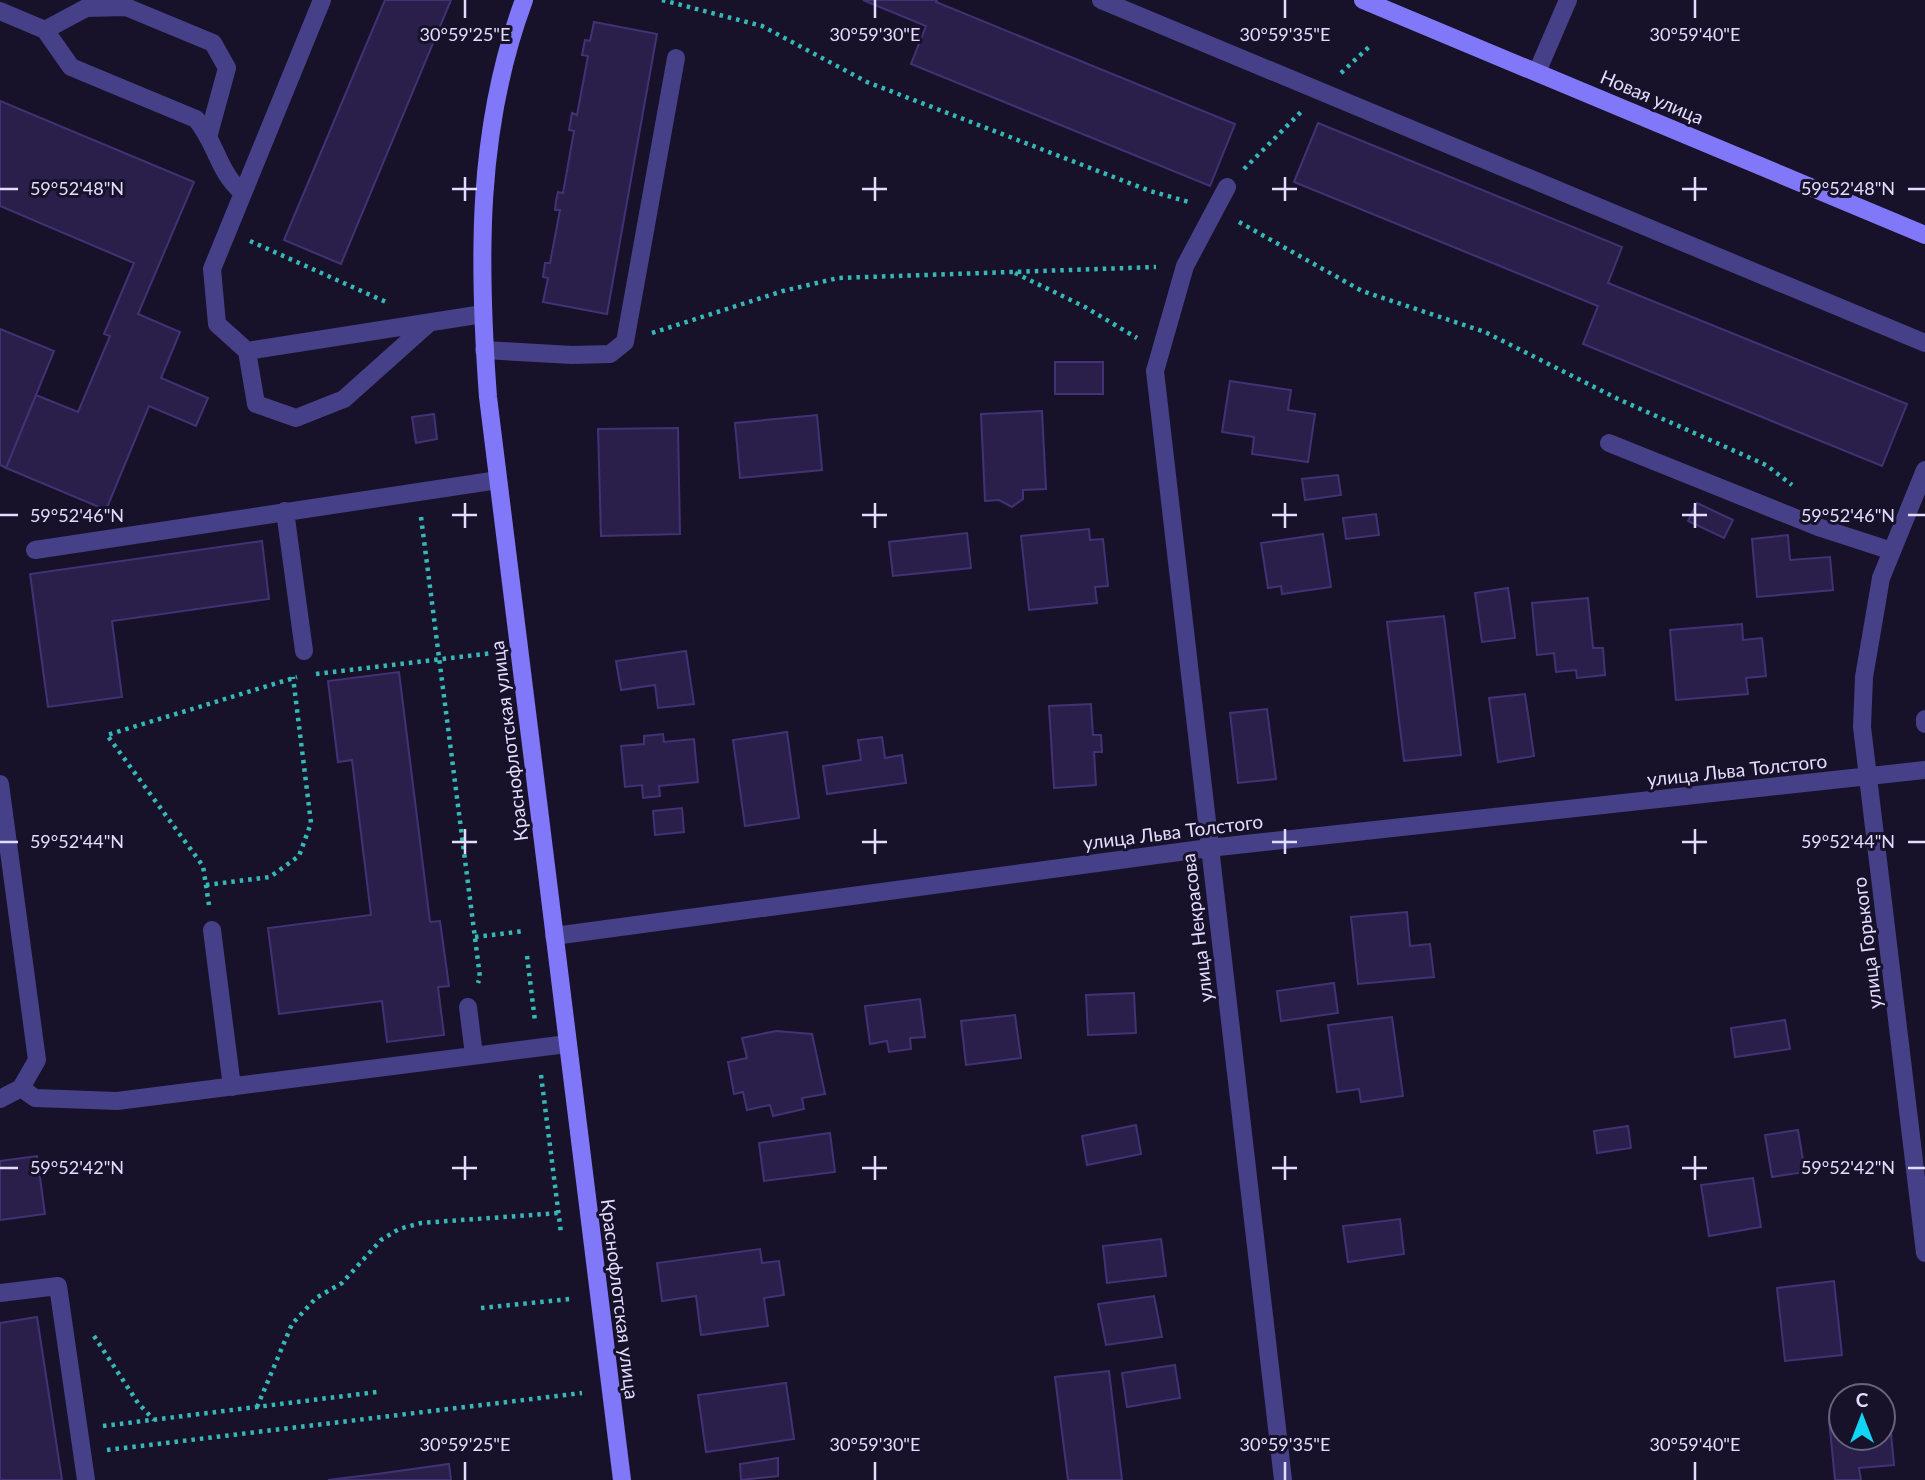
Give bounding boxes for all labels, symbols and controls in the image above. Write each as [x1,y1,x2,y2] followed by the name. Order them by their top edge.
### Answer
[420,23,510,45] text: 30°59'25"E
[830,23,920,45] text: 30°59'30"E
[1240,23,1330,45] text: 30°59'35"E
[1650,23,1740,45] text: 30°59'40"E
[1597,64,1707,129] street label: Новая улица
[30,177,124,199] text: 59°52'48"N
[1801,177,1895,199] text: 59°52'48"N
[30,504,124,526] text: 59°52'46"N
[1801,504,1895,526] text: 59°52'46"N
[485,640,532,842] street label: Краснофлотская улица
[1646,749,1828,790] street label: улица Льва Толстого
[1082,809,1264,854] street label: улица Льва Толстого
[30,830,124,852] text: 59°52'44"N
[1801,830,1895,852] text: 59°52'44"N
[1176,852,1217,1004] street label: улица Некрасова
[1847,876,1886,1010] street label: улица Горького
[30,1156,124,1178] text: 59°52'42"N
[1801,1156,1895,1178] text: 59°52'42"N
[597,1198,644,1400] street label: Краснофлотская улица
[1827,1382,1897,1452] north arrow
[1856,1388,1869,1411] text: С
[420,1433,510,1455] text: 30°59'25"E
[830,1433,920,1455] text: 30°59'30"E
[1240,1433,1330,1455] text: 30°59'35"E
[1650,1433,1740,1455] text: 30°59'40"E

